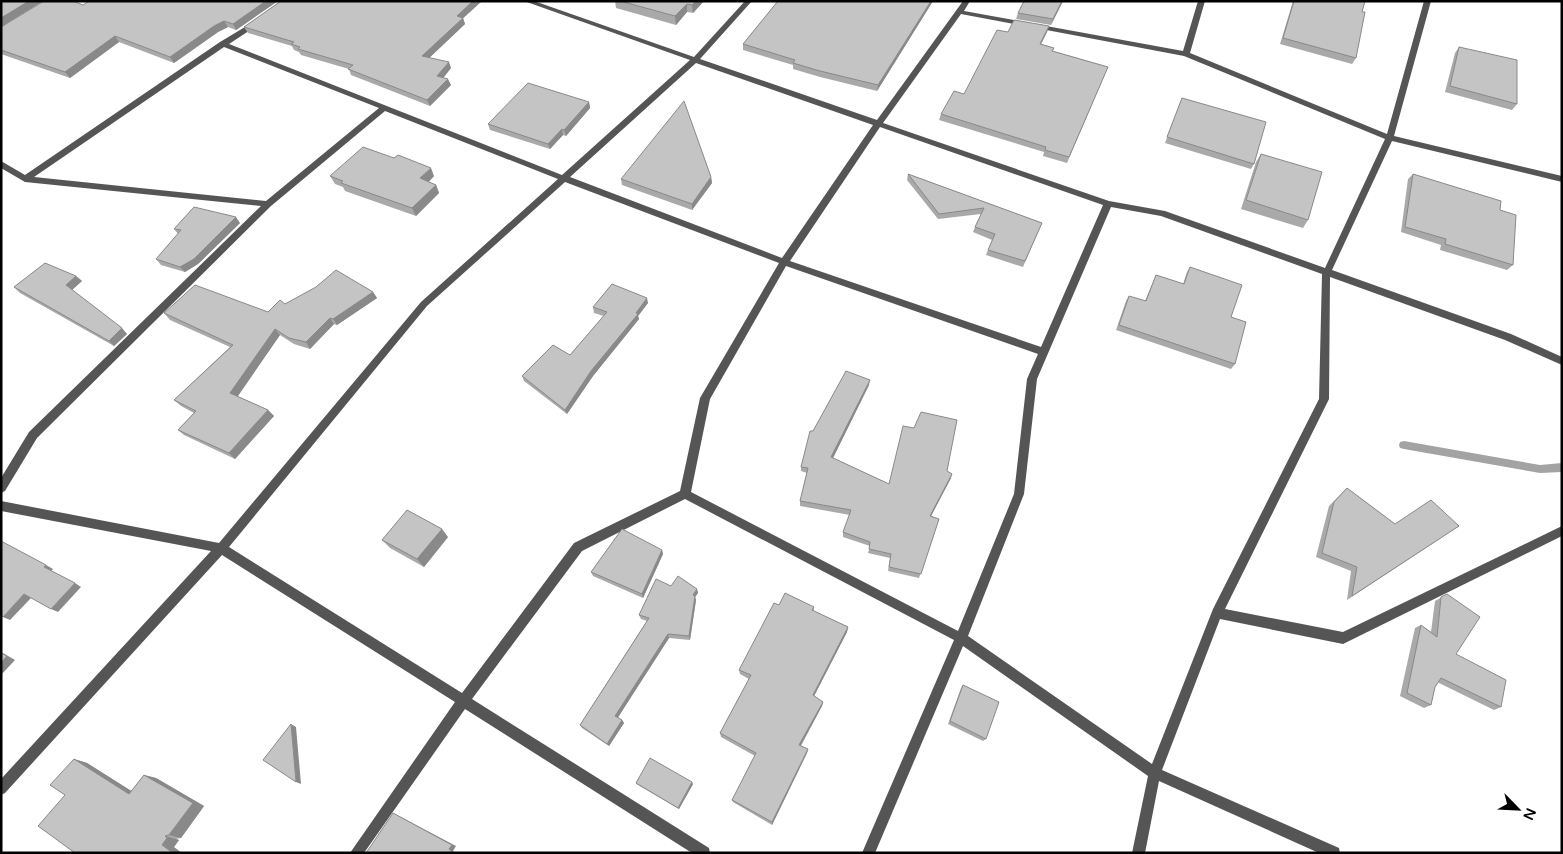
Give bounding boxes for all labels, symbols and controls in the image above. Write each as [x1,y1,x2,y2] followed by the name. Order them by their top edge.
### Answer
[1493,784,1543,834] north arrow
[1519,805,1539,823] text: N

